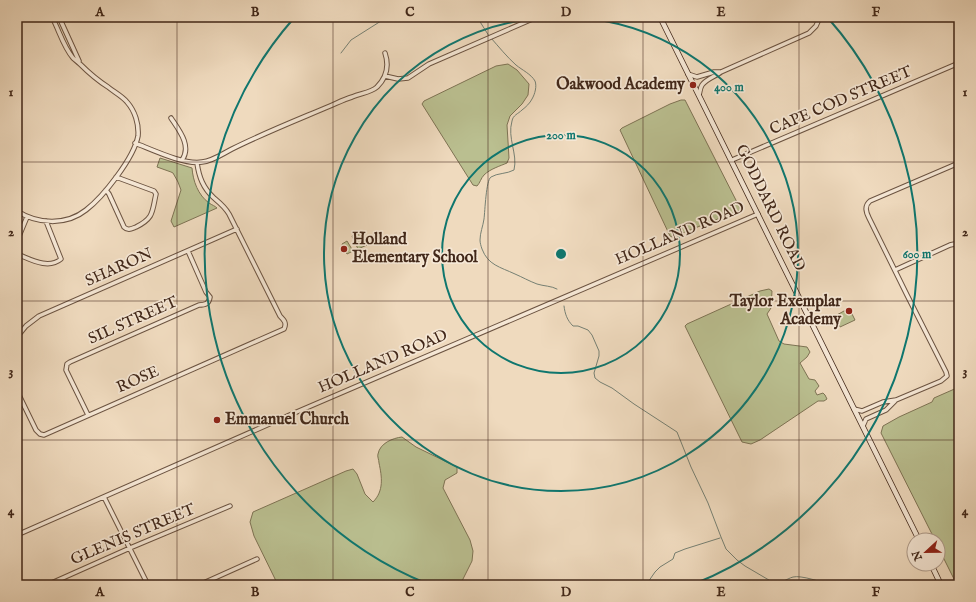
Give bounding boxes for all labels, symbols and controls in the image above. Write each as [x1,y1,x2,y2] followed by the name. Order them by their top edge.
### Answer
[95,4,106,21] text: A
[251,4,260,21] text: B
[405,4,415,21] text: C
[561,4,572,21] text: D
[716,4,726,21] text: E
[872,4,881,21] text: F
[767,62,915,140] street label: CAPE COD STREET
[556,75,686,95] place label: Oakwood Academy
[688,80,698,90] marker: Oakwood Academy
[714,80,745,95] text: 400 m
[9,84,14,101] text: 1
[963,84,968,101] text: 1
[546,128,576,143] text: 200 m
[731,141,809,275] street label: GODDARD ROAD
[612,198,748,270] street label: HOLLAND ROAD
[8,224,14,241] text: 2
[962,224,968,241] text: 2
[352,230,478,268] place label: Holland Elementary School
[82,244,156,292] street label: SHARON
[339,244,349,254] marker: Holland Elementary School
[554,247,568,261] centre of rings
[903,247,932,262] text: 600 m
[85,292,181,350] street label: SIL STREET
[729,292,842,330] place label: Taylor Exemplar Academy
[844,306,854,316] marker: Taylor Exemplar Academy
[315,326,451,398] street label: HOLLAND ROAD
[114,362,162,398] street label: ROSE
[9,363,14,380] text: 3
[963,363,968,380] text: 3
[225,410,350,430] place label: Emmanuel Church
[212,415,222,425] marker: Emmanuel Church
[68,500,199,570] street label: GLENIS STREET
[8,503,15,520] text: 4
[962,503,969,520] text: 4
[906,532,946,572] north arrow
[909,548,926,563] text: N
[95,584,106,601] text: A
[251,584,260,601] text: B
[405,584,415,601] text: C
[561,584,572,601] text: D
[716,584,726,601] text: E
[872,584,881,601] text: F

